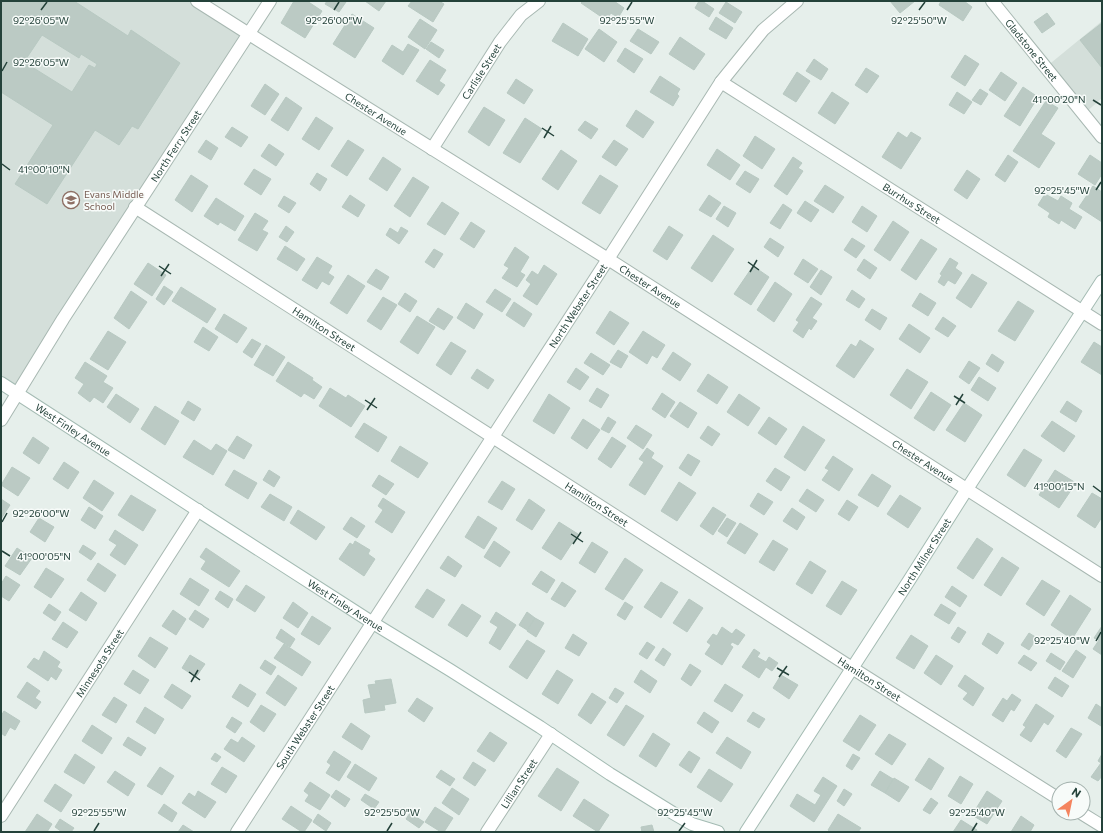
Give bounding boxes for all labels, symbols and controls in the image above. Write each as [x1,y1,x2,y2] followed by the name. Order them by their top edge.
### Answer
[13,14,69,26] text: 92°26'05"W
[306,14,362,26] text: 92°26'00"W
[599,14,655,26] text: 92°25'55"W
[891,14,947,26] text: 92°25'50"W
[1003,16,1060,84] street label: Gladstone Street
[459,41,504,102] street label: Carlisle Street
[13,56,69,68] text: 92°26'05"W
[343,90,409,138] street label: Chester Avenue
[1032,93,1086,105] text: 41°00'20"N
[148,108,203,184] street label: North Ferry Street
[18,163,70,175] text: 41°00'10"N
[881,180,943,226] street label: Burrhus Street
[1034,184,1090,196] text: 92°25'45"W
[84,188,144,212] place label: Evans Middle School
[61,190,81,210] school or university icon: Evans Middle School
[546,261,609,350] street label: North Webster Street
[617,262,683,310] street label: Chester Avenue
[290,304,358,353] street label: Hamilton Street
[33,401,113,459] street label: West Finley Avenue
[890,437,956,485] street label: Chester Avenue
[563,479,631,529] street label: Hamilton Street
[1033,480,1085,492] text: 41°00'15"N
[13,507,69,519] text: 92°26'00"W
[895,516,953,597] street label: North Milner Street
[17,550,71,562] text: 41°00'05"N
[305,577,386,634] street label: West Finley Avenue
[73,627,126,699] street label: Minnesota Street
[1034,634,1090,646] text: 92°25'40"W
[836,654,903,703] street label: Hamilton Street
[273,683,337,771] street label: South Webster Street
[498,756,539,811] street label: Lillian Street
[1051,781,1091,821] north arrow
[1070,784,1084,800] text: N
[71,806,127,818] text: 92°25'55"W
[364,806,420,818] text: 92°25'50"W
[657,806,713,818] text: 92°25'45"W
[949,806,1005,818] text: 92°25'40"W

